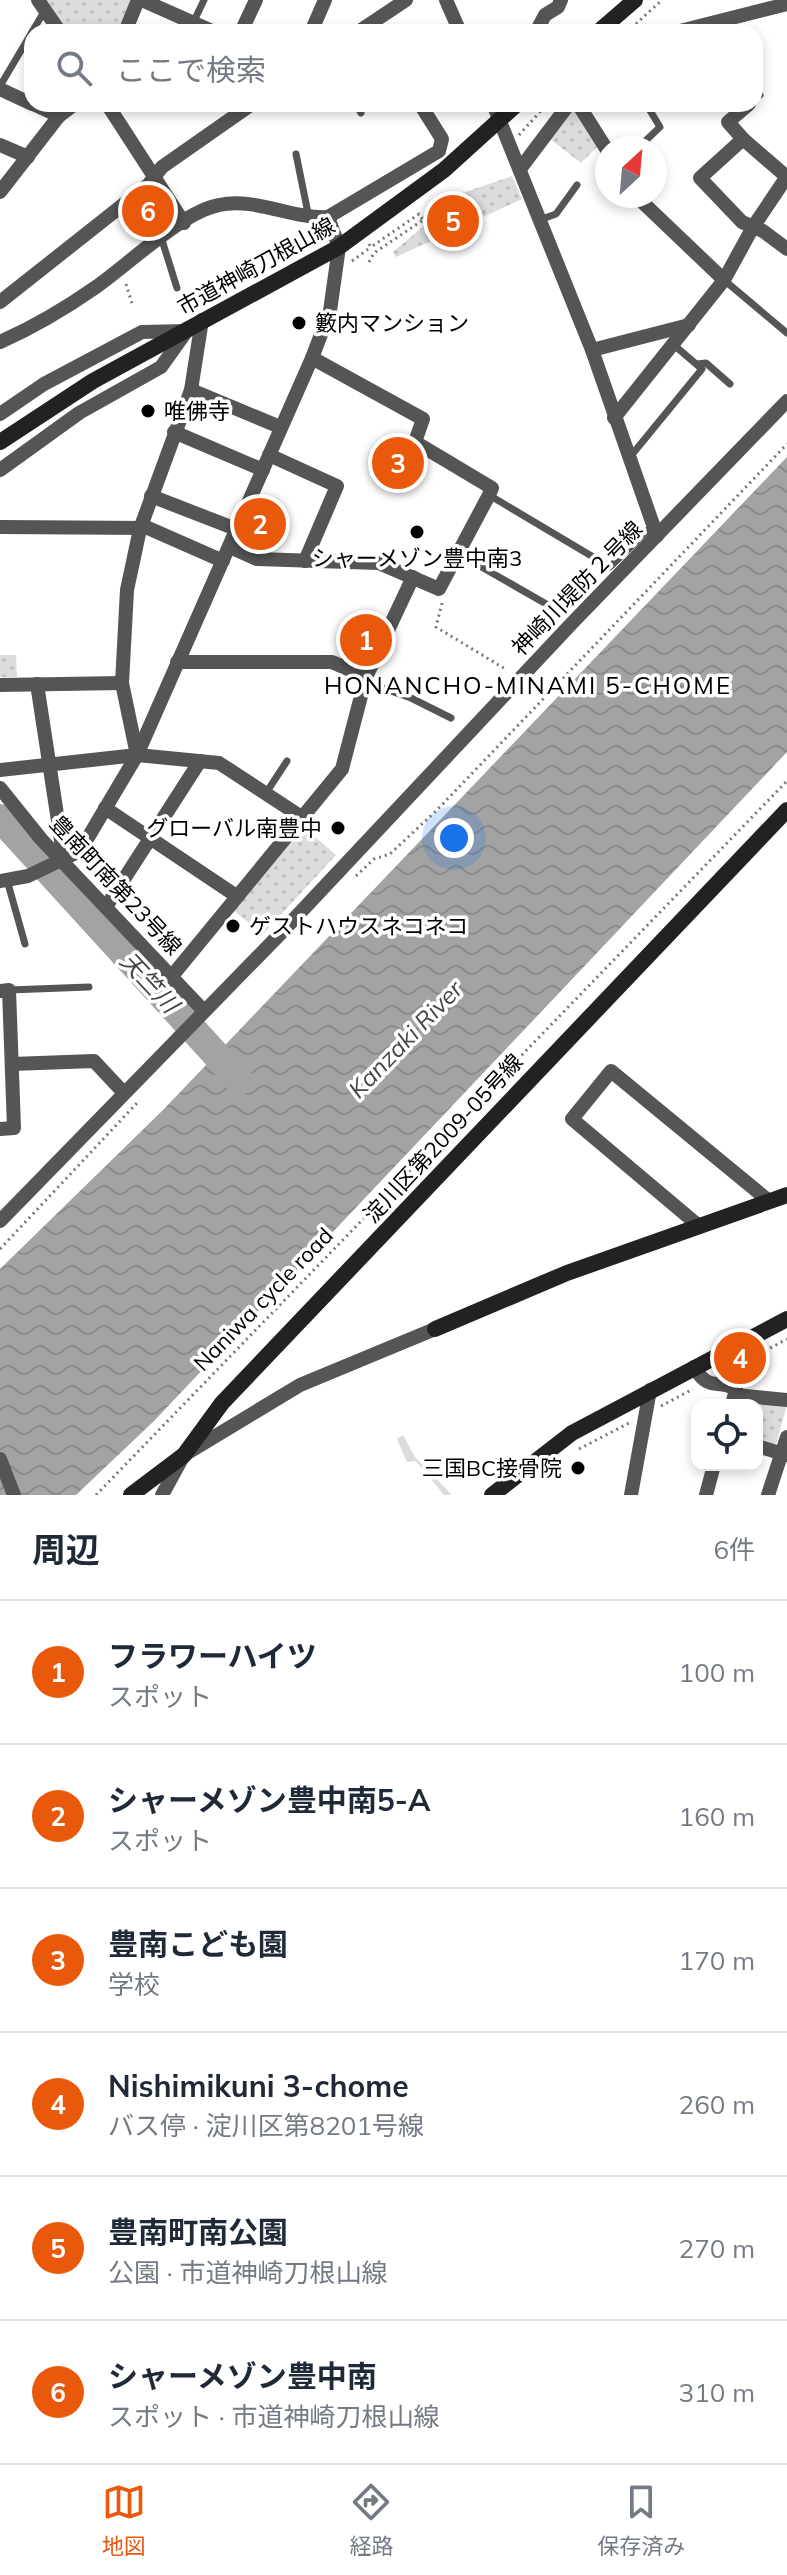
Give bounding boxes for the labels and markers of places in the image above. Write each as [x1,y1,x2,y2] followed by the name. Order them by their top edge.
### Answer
[122,181,174,241] pin: 6
[427,191,479,251] pin: 5
[315,309,469,337] place label: 籔内マンション
[290,314,308,332] marker: 籔内マンション
[164,397,230,425] place label: 唯佛寺
[139,402,157,420] marker: 唯佛寺
[372,433,424,493] pin: 3
[234,494,286,554] pin: 2
[408,523,426,541] marker: シャーメゾン豊中南3
[312,544,522,572] place label: シャーメゾン豊中南3
[340,610,392,670] pin: 1
[146,814,322,842] place label: グローバル南豊中
[329,819,347,837] marker: グローバル南豊中
[249,912,468,940] place label: ゲストハウスネコネコ
[224,917,242,935] marker: ゲストハウスネコネコ
[714,1328,766,1388] pin: 4
[422,1454,562,1482] place label: 三国BC接骨院
[569,1459,587,1477] marker: 三国BC接骨院

